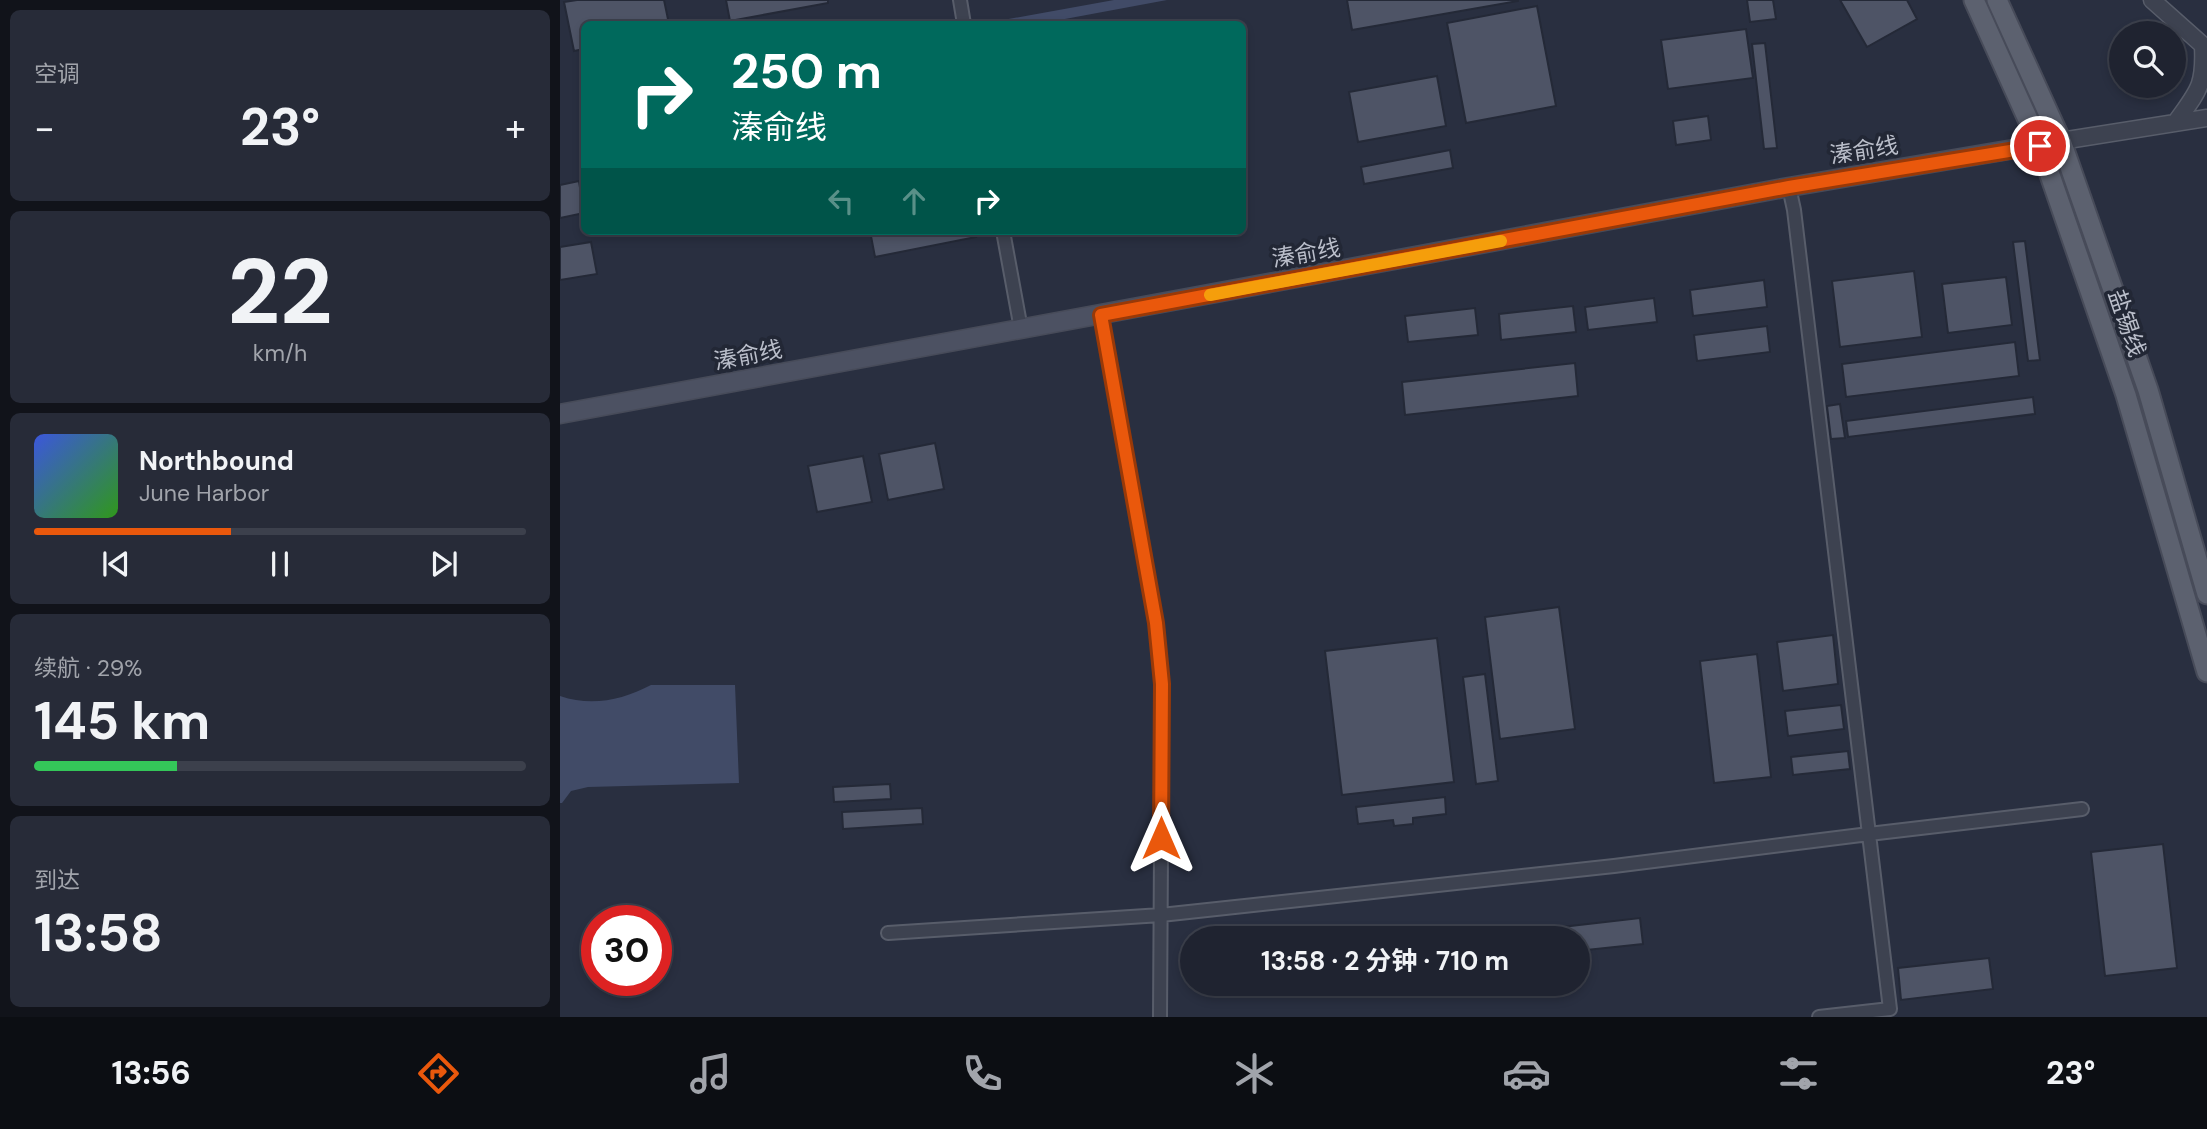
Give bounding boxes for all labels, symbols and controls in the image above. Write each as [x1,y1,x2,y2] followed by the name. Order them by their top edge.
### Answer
[2109,21,2186,98] map controls
[2109,21,2186,98] button: search
[731,39,882,103] text: 250 m
[616,49,707,140] icon: right
[34,59,80,89] text: 空调
[240,93,320,161] text: 23°
[34,103,55,153] text: −
[505,103,526,153] text: +
[731,106,827,148] text: 溱俞线
[2010,116,2070,176] pin
[2021,127,2059,165] icon: arrive
[1828,130,1900,170] street label: 溱俞线
[822,182,860,220] icon: left
[895,182,933,220] icon: ahead
[968,182,1006,220] icon: right
[1269,232,1343,274] street label: 溱俞线
[227,233,333,351] text: 22
[2102,285,2152,361] street label: 盐锡线
[711,334,785,376] street label: 溱俞线
[253,338,307,368] text: km/h
[139,444,294,478] text: Northbound
[139,478,269,508] text: June Harbor
[97,545,135,583] icon: previous
[261,545,299,583] icon: pause
[425,545,463,583] icon: next
[34,653,142,683] text: 续航 · 29%
[34,687,210,755] text: 145 km
[1124,801,1198,875] position arrow
[34,865,80,895] text: 到达
[34,899,163,967] text: 13:58
[581,905,672,996] speed limit sign: 30
[1261,944,1509,978] text: 13:58 · 2 分钟 · 710 m
[414,1049,463,1098] icon: directions
[686,1049,735,1098] icon: music
[958,1049,1007,1098] icon: phone
[1230,1049,1279,1098] icon: climate
[1502,1049,1551,1098] icon: car
[1774,1049,1823,1098] icon: filters
[112,1052,191,1094] text: 13:56
[2046,1052,2095,1094] text: 23°

